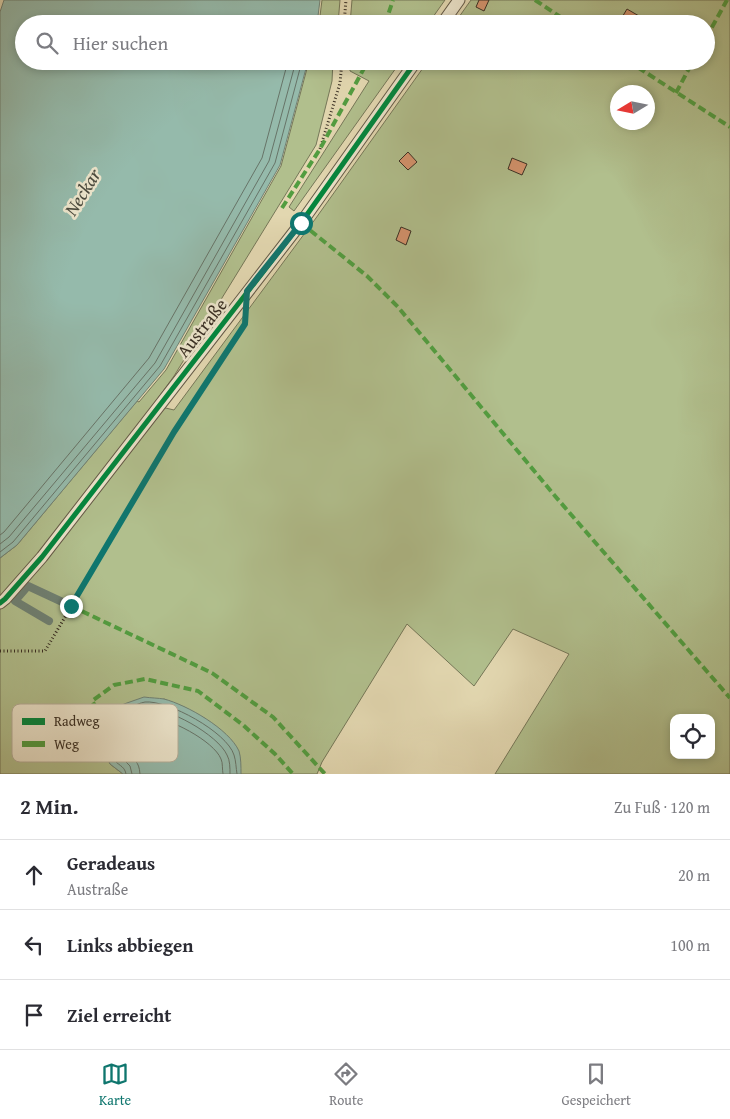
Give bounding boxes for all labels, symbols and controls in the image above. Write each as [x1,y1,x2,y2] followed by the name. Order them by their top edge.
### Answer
[15,15,715,70] search box
[33,29,61,57] icon: search
[73,29,168,57] text: Hier suchen
[610,85,655,130] north arrow
[56,162,108,222] water label: Neckar
[290,212,313,235] route start
[170,292,233,363] street label: Austraße
[60,595,83,618] route end
[12,704,178,762] legend
[54,711,99,731] text: Radweg
[670,714,715,759] map controls
[670,714,715,759] button: locate
[54,734,79,754] text: Weg
[20,791,78,822] text: 2 Min.
[614,795,710,819] text: Zu Fuß · 120 m
[67,849,155,877] text: Geradeaus
[20,861,48,889] icon: ahead
[678,863,710,887] text: 20 m
[67,877,128,901] text: Austraße
[20,931,48,959] icon: left
[67,931,193,959] text: Links abbiegen
[670,933,710,957] text: 100 m
[20,1001,48,1029] icon: arrive
[67,1001,171,1029] text: Ziel erreicht
[99,1060,131,1110] tab: Karte
[329,1060,363,1110] tab: Route
[561,1060,631,1110] tab: Gespeichert

